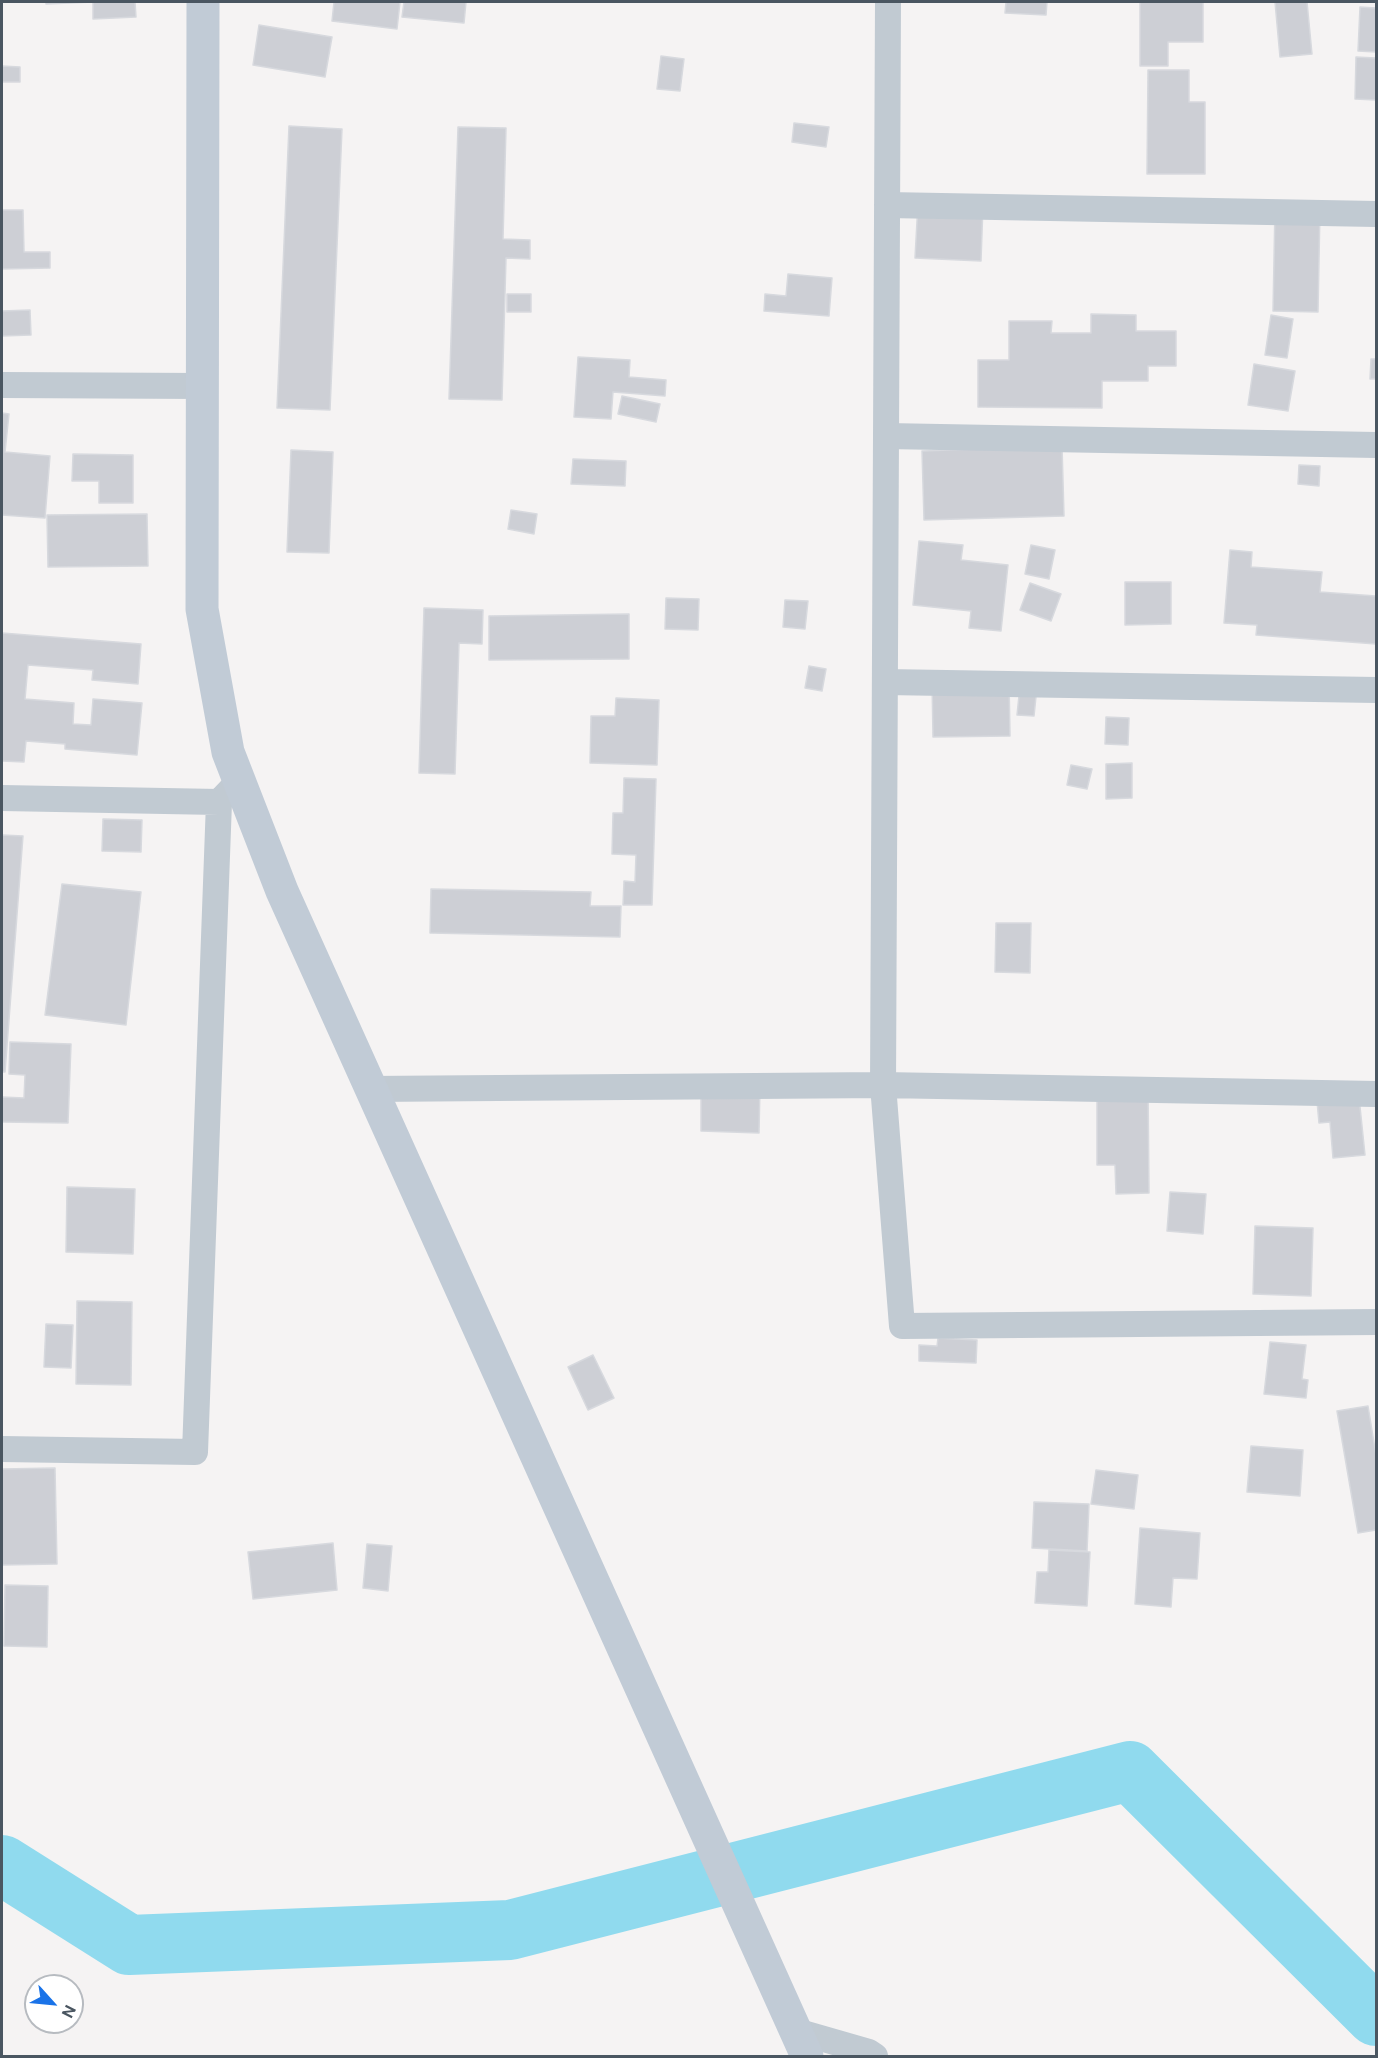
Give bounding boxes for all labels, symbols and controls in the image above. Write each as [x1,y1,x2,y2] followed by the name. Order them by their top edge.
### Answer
[24,1974,84,2034] north arrow
[57,2002,81,2021] text: N

